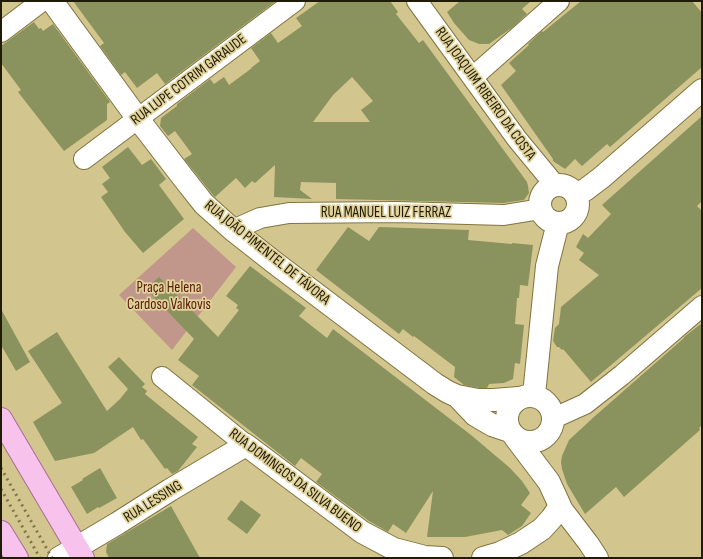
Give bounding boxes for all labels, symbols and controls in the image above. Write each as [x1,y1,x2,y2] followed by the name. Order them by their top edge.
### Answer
[431,24,539,164] street label: RUA JOAQUIM RIBEIRO DA COSTA
[128,31,250,129] street label: RUA LUPE COTRIM GARAUDE
[201,197,333,309] street label: RUA JOÃO PIMENTEL DE TÁVORA
[321,204,451,222] street label: RUA MANUEL LUIZ FERRAZ
[127,279,211,314] park label: Praça Helena Cardoso Valkovis
[225,425,365,537] street label: RUA DOMINGOS DA SILVA BUENO
[120,477,186,527] street label: RUA LESSING

